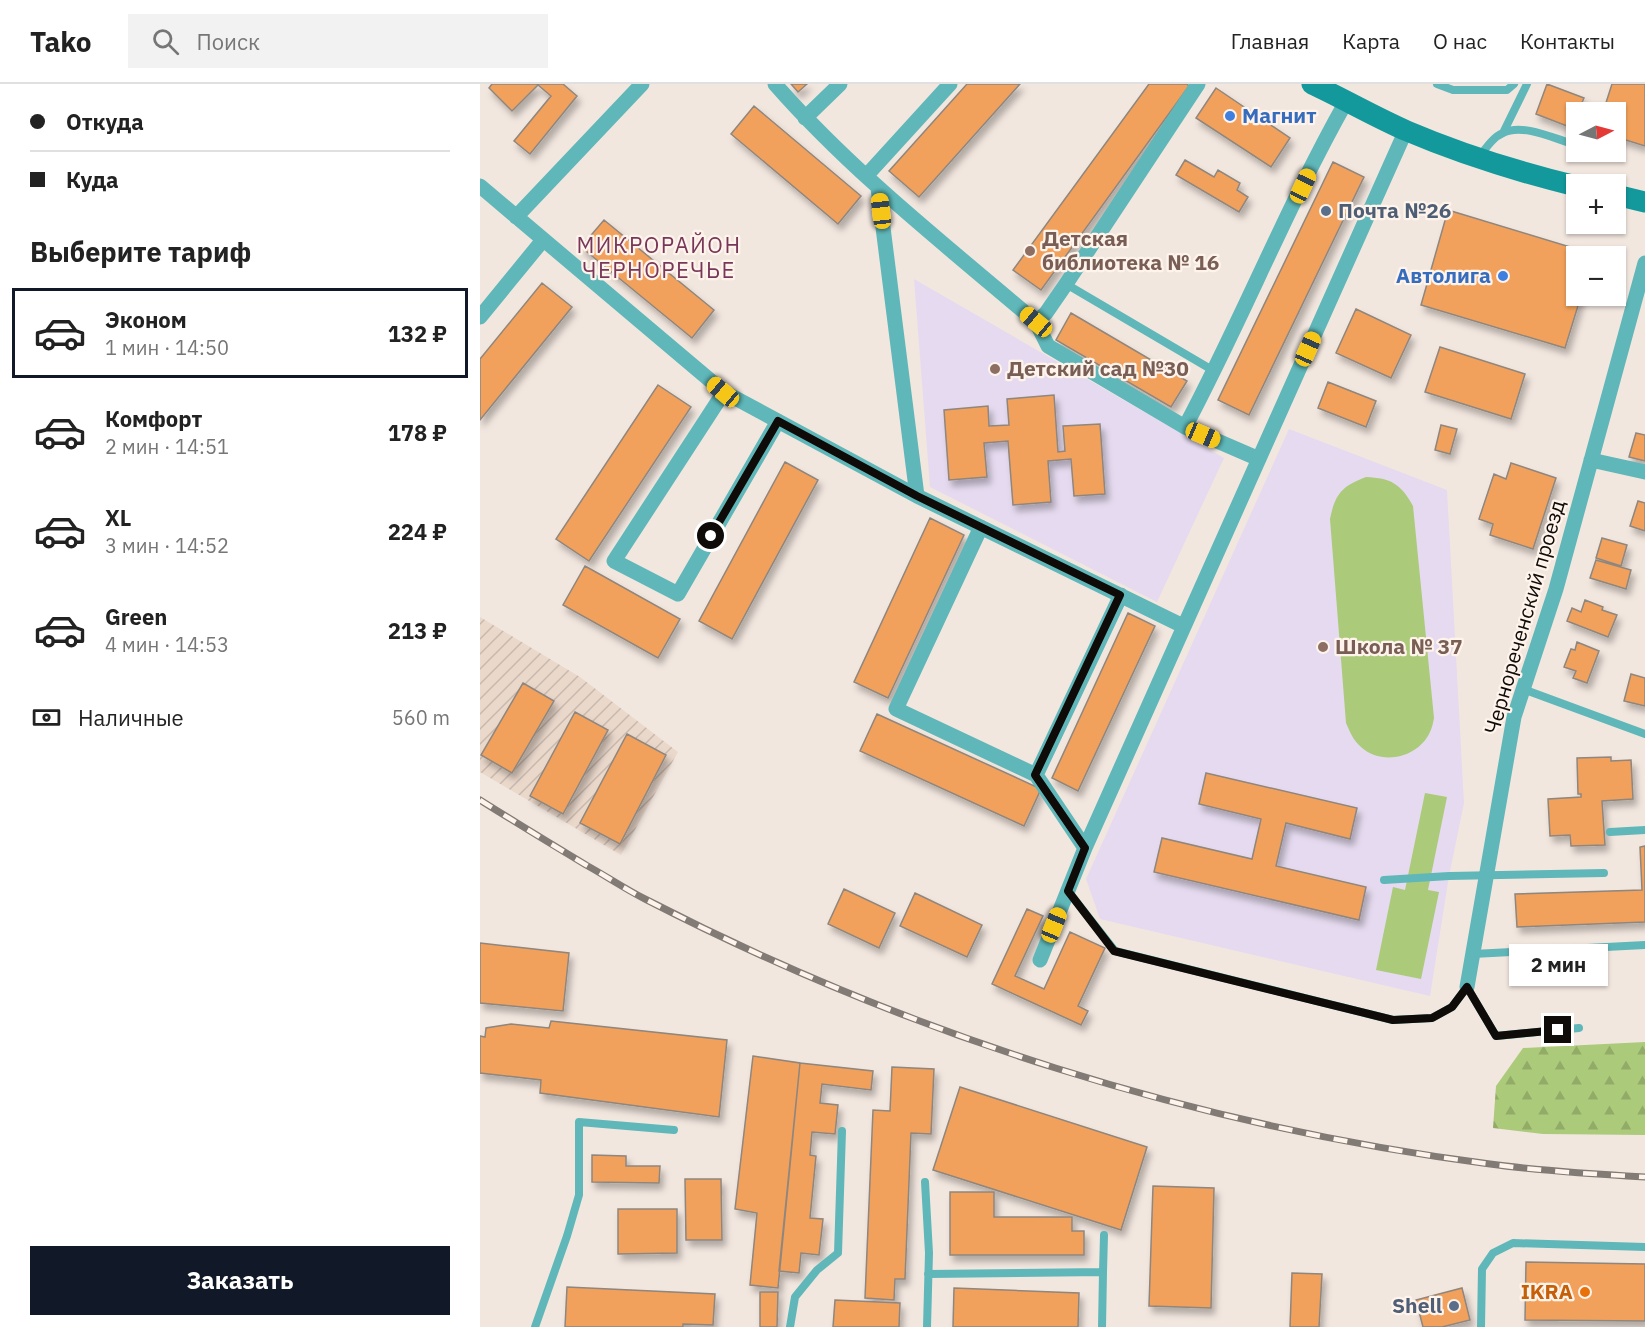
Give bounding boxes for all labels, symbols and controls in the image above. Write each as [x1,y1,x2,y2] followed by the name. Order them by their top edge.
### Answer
[128,14,548,68] search box
[30,23,92,60] text: Tako
[149,25,182,58] icon: search
[197,27,260,56] text: Поиск
[1231,27,1309,55] text: Главная
[1342,27,1400,55] text: Карта
[1433,27,1487,55] text: О нас
[1520,27,1615,55] text: Контакты
[1242,101,1317,129] place label: Магнит
[1566,102,1626,162] north arrow
[1566,102,1626,306] map controls
[66,107,144,136] text: Откуда
[1223,109,1237,123] marker: Магнит
[66,165,119,194] text: Куда
[1287,166,1319,206] car
[1566,174,1626,234] button: +
[870,192,892,230] car
[1338,196,1451,224] place label: Почта №26
[1319,204,1333,218] marker: Почта №26
[1042,224,1219,276] place label: Детская библиотека № 16
[576,230,742,284] district label: МИКРОРАЙОН ЧЕРНОРЕЧЬЕ
[30,234,251,269] text: Выберите тариф
[1023,244,1037,258] marker: Детская библиотека № 16
[1566,246,1626,306] button: −
[1396,261,1491,289] place label: Автолига
[1496,269,1510,283] marker: Автолига
[1016,304,1056,340] car
[105,305,187,334] text: Эконом
[33,306,87,360] icon: car
[388,319,447,348] text: 132 ₽
[1292,329,1324,369] car
[105,334,229,361] text: 1 мин · 14:50
[1007,354,1189,382] place label: Детский сад №30
[988,362,1002,376] marker: Детский сад №30
[703,374,743,410] car
[105,404,202,433] text: Комфорт
[33,405,87,459] icon: car
[388,418,447,447] text: 178 ₽
[1183,420,1223,450] car
[105,433,229,460] text: 2 мин · 14:51
[1477,496,1571,737] street label: Чернореченский проезд
[105,503,131,532] text: XL
[33,504,87,558] icon: car
[388,517,447,546] text: 224 ₽
[697,522,724,549] route start
[105,532,229,559] text: 3 мин · 14:52
[105,602,167,631] text: Green
[33,603,87,657] icon: car
[388,616,447,645] text: 213 ₽
[105,631,229,658] text: 4 мин · 14:53
[1335,632,1463,660] place label: Школа № 37
[1316,640,1330,654] marker: Школа № 37
[30,701,63,734] icon: cash
[78,703,184,732] text: Наличные
[392,704,450,731] text: 560 m
[1039,905,1069,945] car
[1508,943,1608,985] callout: 2 мин
[1531,951,1586,978] text: 2 мин
[1544,1016,1571,1043] route end
[30,1246,450,1315] button: Заказать
[1521,1277,1573,1305] place label: IKRA
[1578,1285,1592,1299] marker: IKRA
[1392,1291,1442,1319] place label: Shell
[1447,1299,1461,1313] marker: Shell

